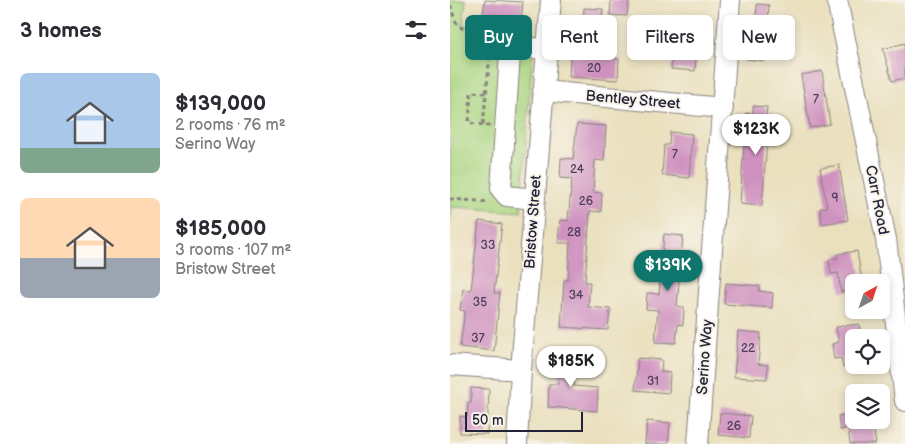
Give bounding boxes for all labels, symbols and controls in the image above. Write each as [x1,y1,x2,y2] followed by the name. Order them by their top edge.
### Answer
[465,15,532,60] chip: Buy
[542,15,617,60] chip: Rent
[627,15,713,60] chip: Filters
[723,15,795,60] chip: New
[402,16,430,44] icon: filters
[20,18,102,43] text: 3 homes
[587,61,601,76] house number: 20
[585,86,682,114] street label: Bentley Street
[175,91,266,116] text: $139,000
[813,92,819,107] house number: 7
[60,93,120,153] icon: home
[721,114,791,156] pin: $123K
[175,116,286,135] text: 2 rooms · 76 m²
[733,120,779,139] text: $123K
[175,135,255,154] text: Serino Way
[672,147,678,162] house number: 7
[570,162,585,177] house number: 24
[861,164,893,236] street label: Carr Road
[520,174,546,270] street label: Bristow Street
[832,191,839,206] house number: 9
[579,194,593,209] house number: 26
[175,216,266,241] text: $185,000
[60,218,120,278] icon: home
[567,225,581,240] house number: 28
[481,238,495,253] house number: 33
[175,241,291,260] text: 3 rooms · 107 m²
[633,250,703,292] pin: $139K
[645,256,691,275] text: $139K
[175,260,276,279] text: Bristow Street
[845,274,890,319] north arrow
[845,274,890,429] map controls
[569,288,584,303] house number: 34
[473,295,487,310] house number: 35
[693,319,717,395] street label: Serino Way
[845,329,890,374] button: locate
[471,331,485,346] house number: 37
[741,341,755,356] house number: 22
[536,346,606,388] pin: $185K
[547,352,595,371] text: $185K
[647,374,659,389] house number: 31
[845,384,890,429] button: layers
[465,409,582,432] scale bar
[472,412,504,429] text: 50 m
[727,419,741,434] house number: 26

